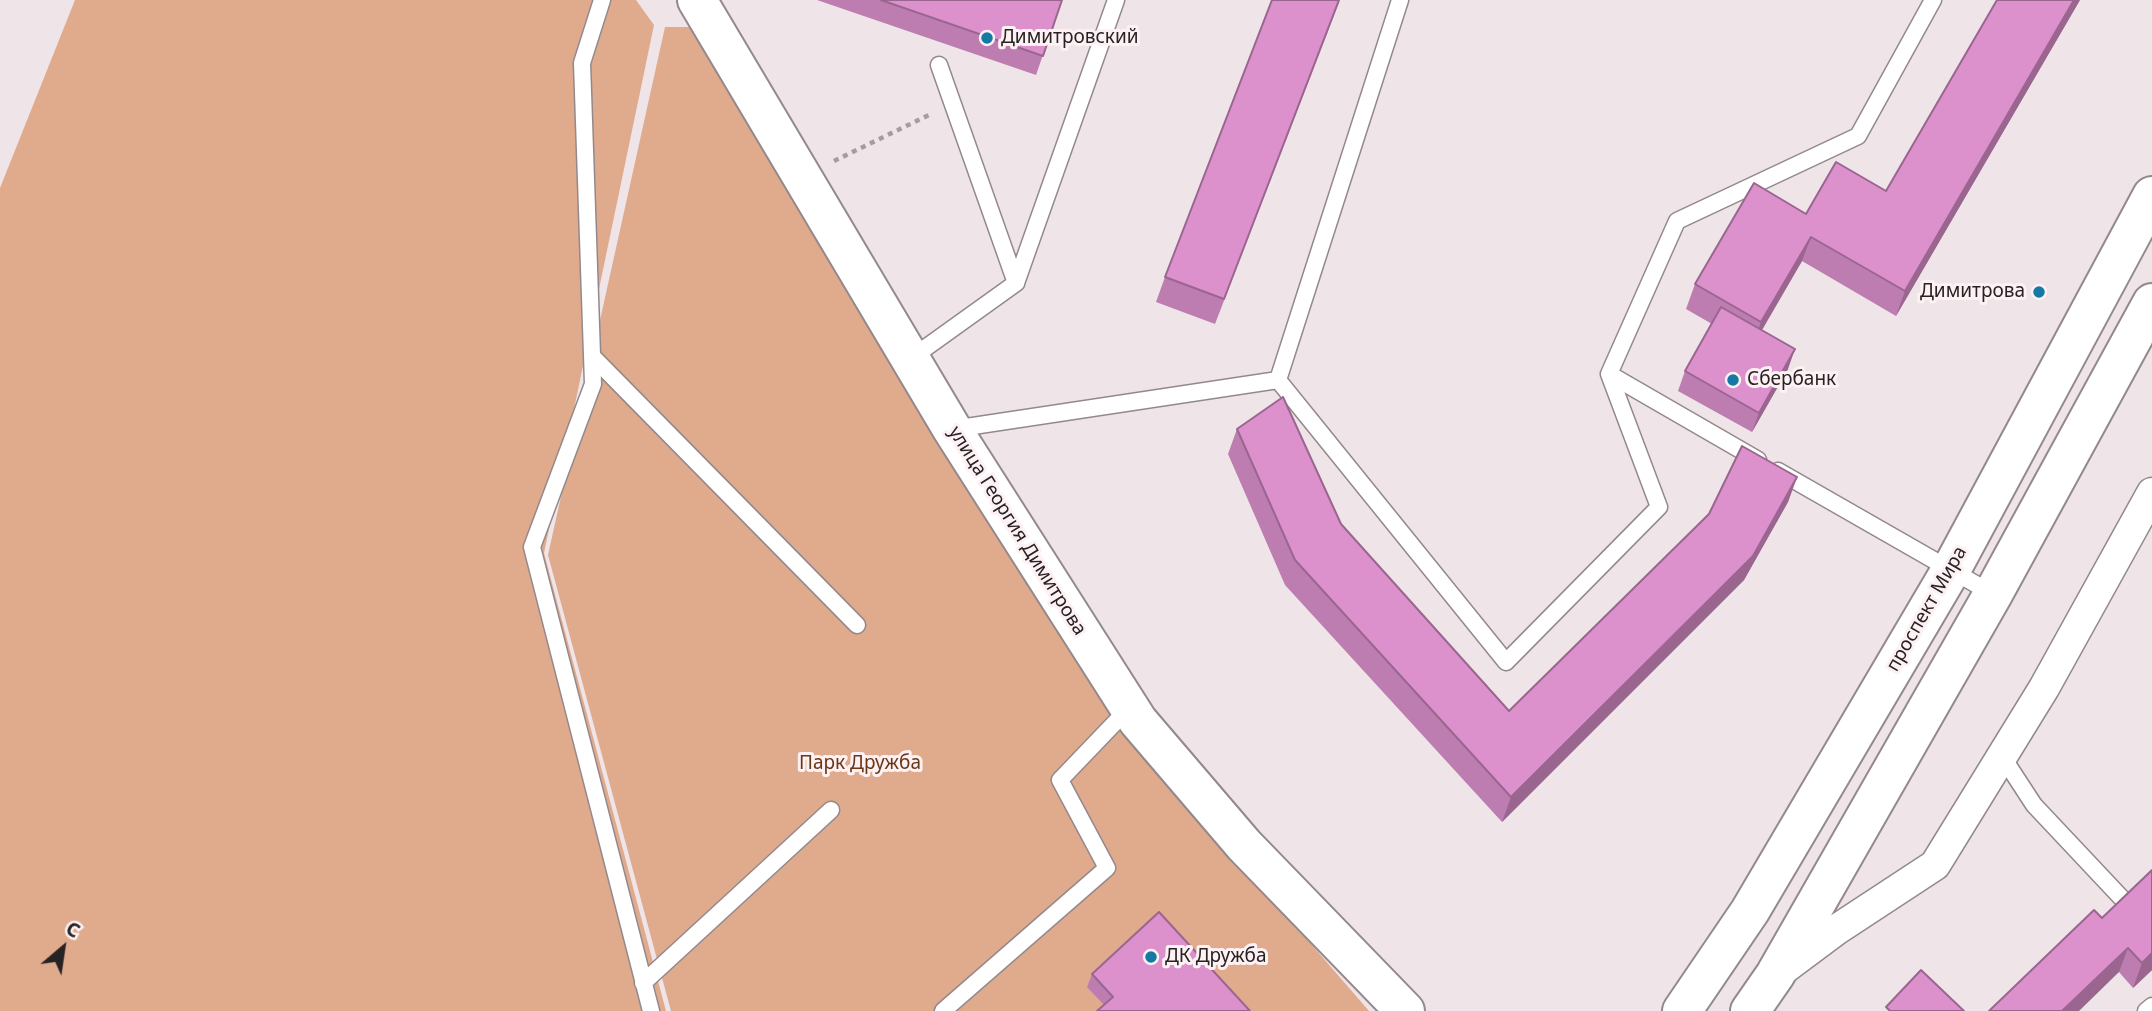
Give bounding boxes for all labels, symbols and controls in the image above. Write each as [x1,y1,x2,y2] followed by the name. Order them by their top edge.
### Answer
[1001,27,1138,49] place label: Димитровский
[979,30,995,46] marker: Димитровский
[1920,281,2025,303] place label: Димитрова
[2031,284,2047,300] marker: Димитрова
[1747,369,1836,391] place label: Сбербанк
[1725,372,1741,388] marker: Сбербанк
[943,422,1091,640] street label: улица Георгия Димитрова
[1882,542,1972,676] street label: проспект Мира
[799,753,921,775] park label: Парк Дружба
[28,913,98,983] north arrow
[62,915,85,944] text: С
[1165,946,1266,968] place label: ДК Дружба
[1143,949,1159,965] marker: ДК Дружба

